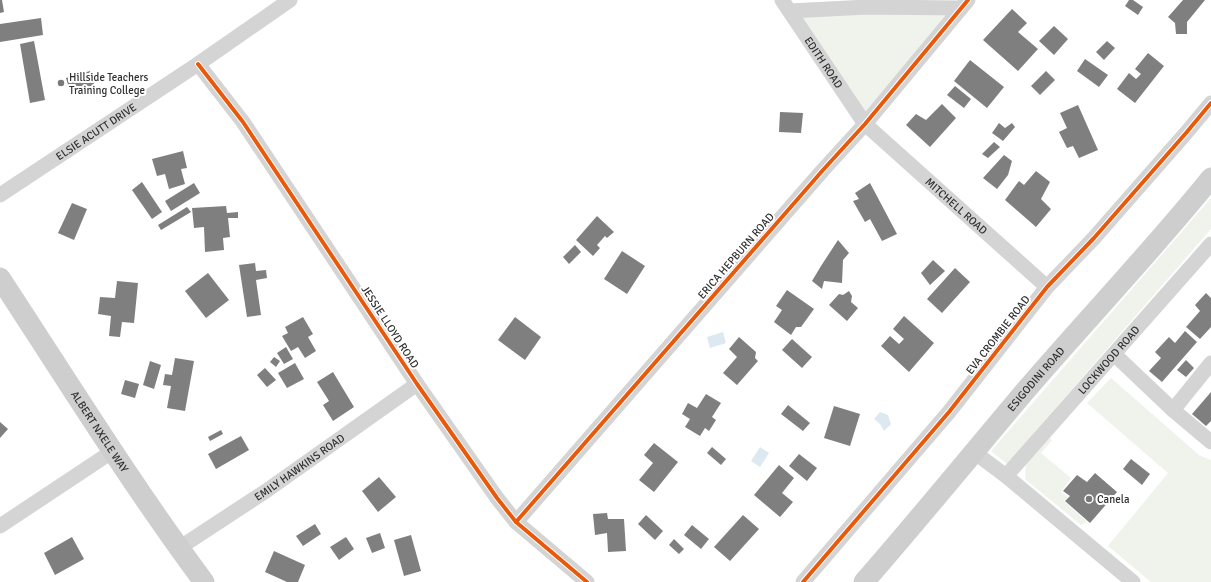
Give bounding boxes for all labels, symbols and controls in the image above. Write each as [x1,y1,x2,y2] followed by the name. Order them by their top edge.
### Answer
[802,34,846,91] street label: EDITH ROAD
[69,71,149,97] place label: Hillside Teachers Training College
[56,78,66,88] marker: Hillside Teachers Training College
[53,100,139,163] street label: ELSIE ACUTT DRIVE
[923,175,990,237] street label: MITCHELL ROAD
[695,210,777,302] street label: ERICA HEPBURN ROAD
[358,283,422,371] street label: JESSIE LLOYD ROAD
[963,293,1033,377] street label: EVA CROMBIE ROAD
[1075,323,1142,397] street label: LOCKWOOD ROAD
[1005,344,1067,414] street label: ESIGODINI ROAD
[68,388,132,475] street label: ALBERT NXELE WAY
[252,431,347,503] street label: EMILY HAWKINS ROAD
[1097,493,1130,506] place label: Canela
[1084,494,1094,504] marker: Canela

